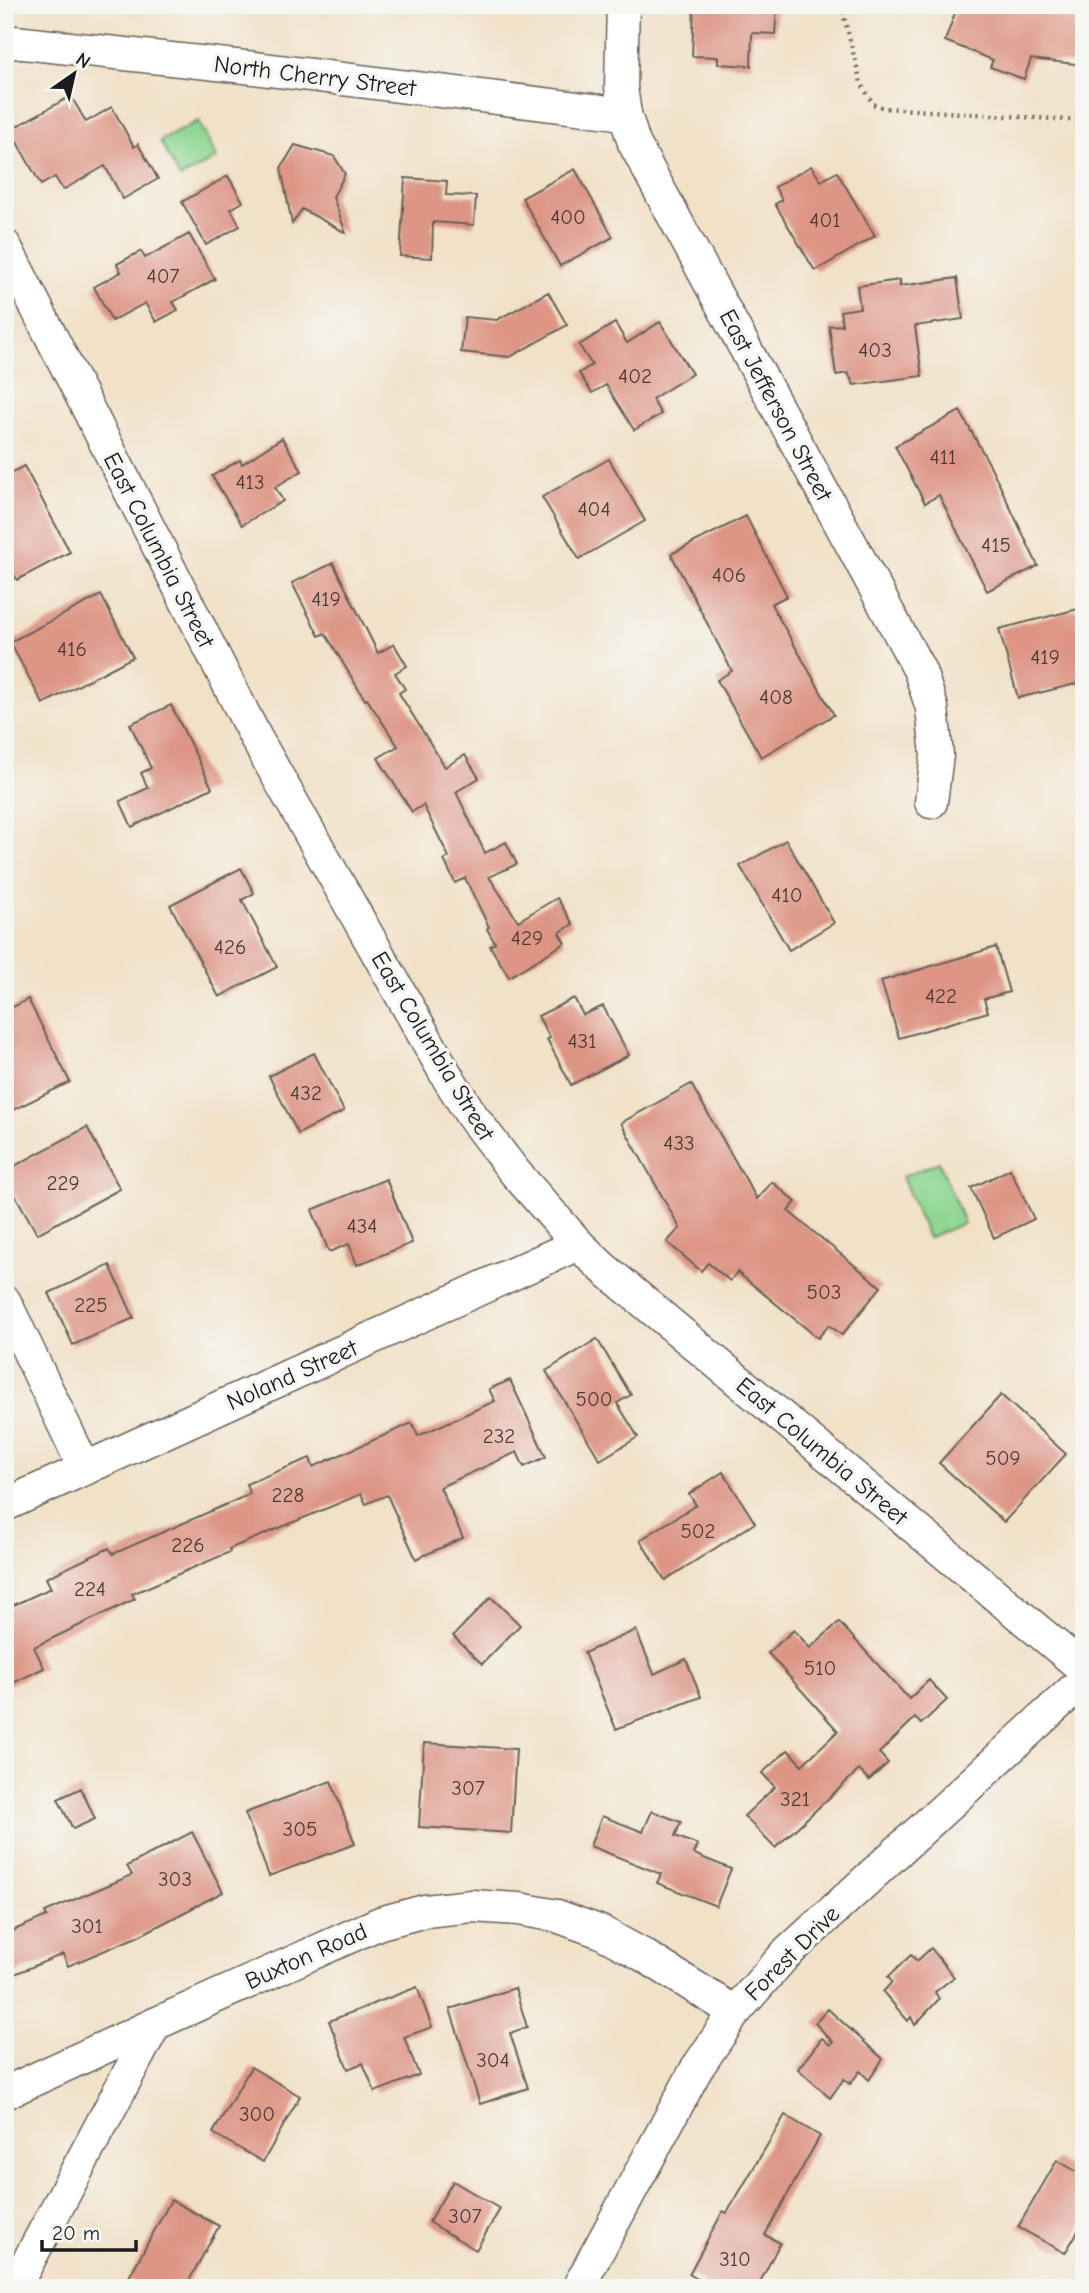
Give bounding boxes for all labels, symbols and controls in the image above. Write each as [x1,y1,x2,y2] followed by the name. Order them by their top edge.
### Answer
[38,38,108,108] north arrow
[72,48,94,73] text: N
[212,50,419,102] street label: North Cherry Street
[550,205,586,229] house number: 400
[809,208,841,232] house number: 401
[147,264,180,288] house number: 407
[714,304,839,507] street label: East Jefferson Street
[858,338,892,362] house number: 403
[618,364,652,388] house number: 402
[930,445,956,469] house number: 411
[98,448,221,653] street label: East Columbia Street
[235,470,265,494] house number: 413
[577,497,611,521] house number: 404
[981,533,1011,557] house number: 415
[712,563,746,587] house number: 406
[311,587,341,611] house number: 419
[57,637,87,661] house number: 416
[1030,645,1060,669] house number: 419
[759,685,793,709] house number: 408
[771,883,803,907] house number: 410
[511,926,543,950] house number: 429
[214,935,246,959] house number: 426
[366,947,501,1146] street label: East Columbia Street
[925,984,957,1008] house number: 422
[567,1029,597,1053] house number: 431
[290,1081,322,1105] house number: 432
[663,1131,695,1155] house number: 433
[46,1171,80,1195] house number: 229
[347,1214,377,1238] house number: 434
[807,1280,841,1304] house number: 503
[74,1293,108,1317] house number: 225
[222,1333,363,1416] street label: Noland Street
[731,1371,914,1532] street label: East Columbia Street
[576,1387,612,1411] house number: 500
[483,1424,515,1448] house number: 232
[985,1446,1021,1470] house number: 509
[272,1483,304,1507] house number: 228
[680,1519,716,1543] house number: 502
[171,1533,205,1557] house number: 226
[74,1577,106,1601] house number: 224
[804,1656,836,1680] house number: 510
[451,1776,485,1800] house number: 307
[780,1787,810,1811] house number: 321
[283,1817,317,1841] house number: 305
[158,1867,192,1891] house number: 303
[739,1900,845,2006] street label: Forest Drive
[71,1914,103,1938] house number: 301
[241,1917,371,1995] street label: Buxton Road
[476,2048,510,2072] house number: 304
[239,2102,275,2126] house number: 300
[448,2204,482,2228] house number: 307
[42,2209,136,2253] scale bar
[52,2221,100,2245] text: 20 m
[719,2247,751,2271] house number: 310

